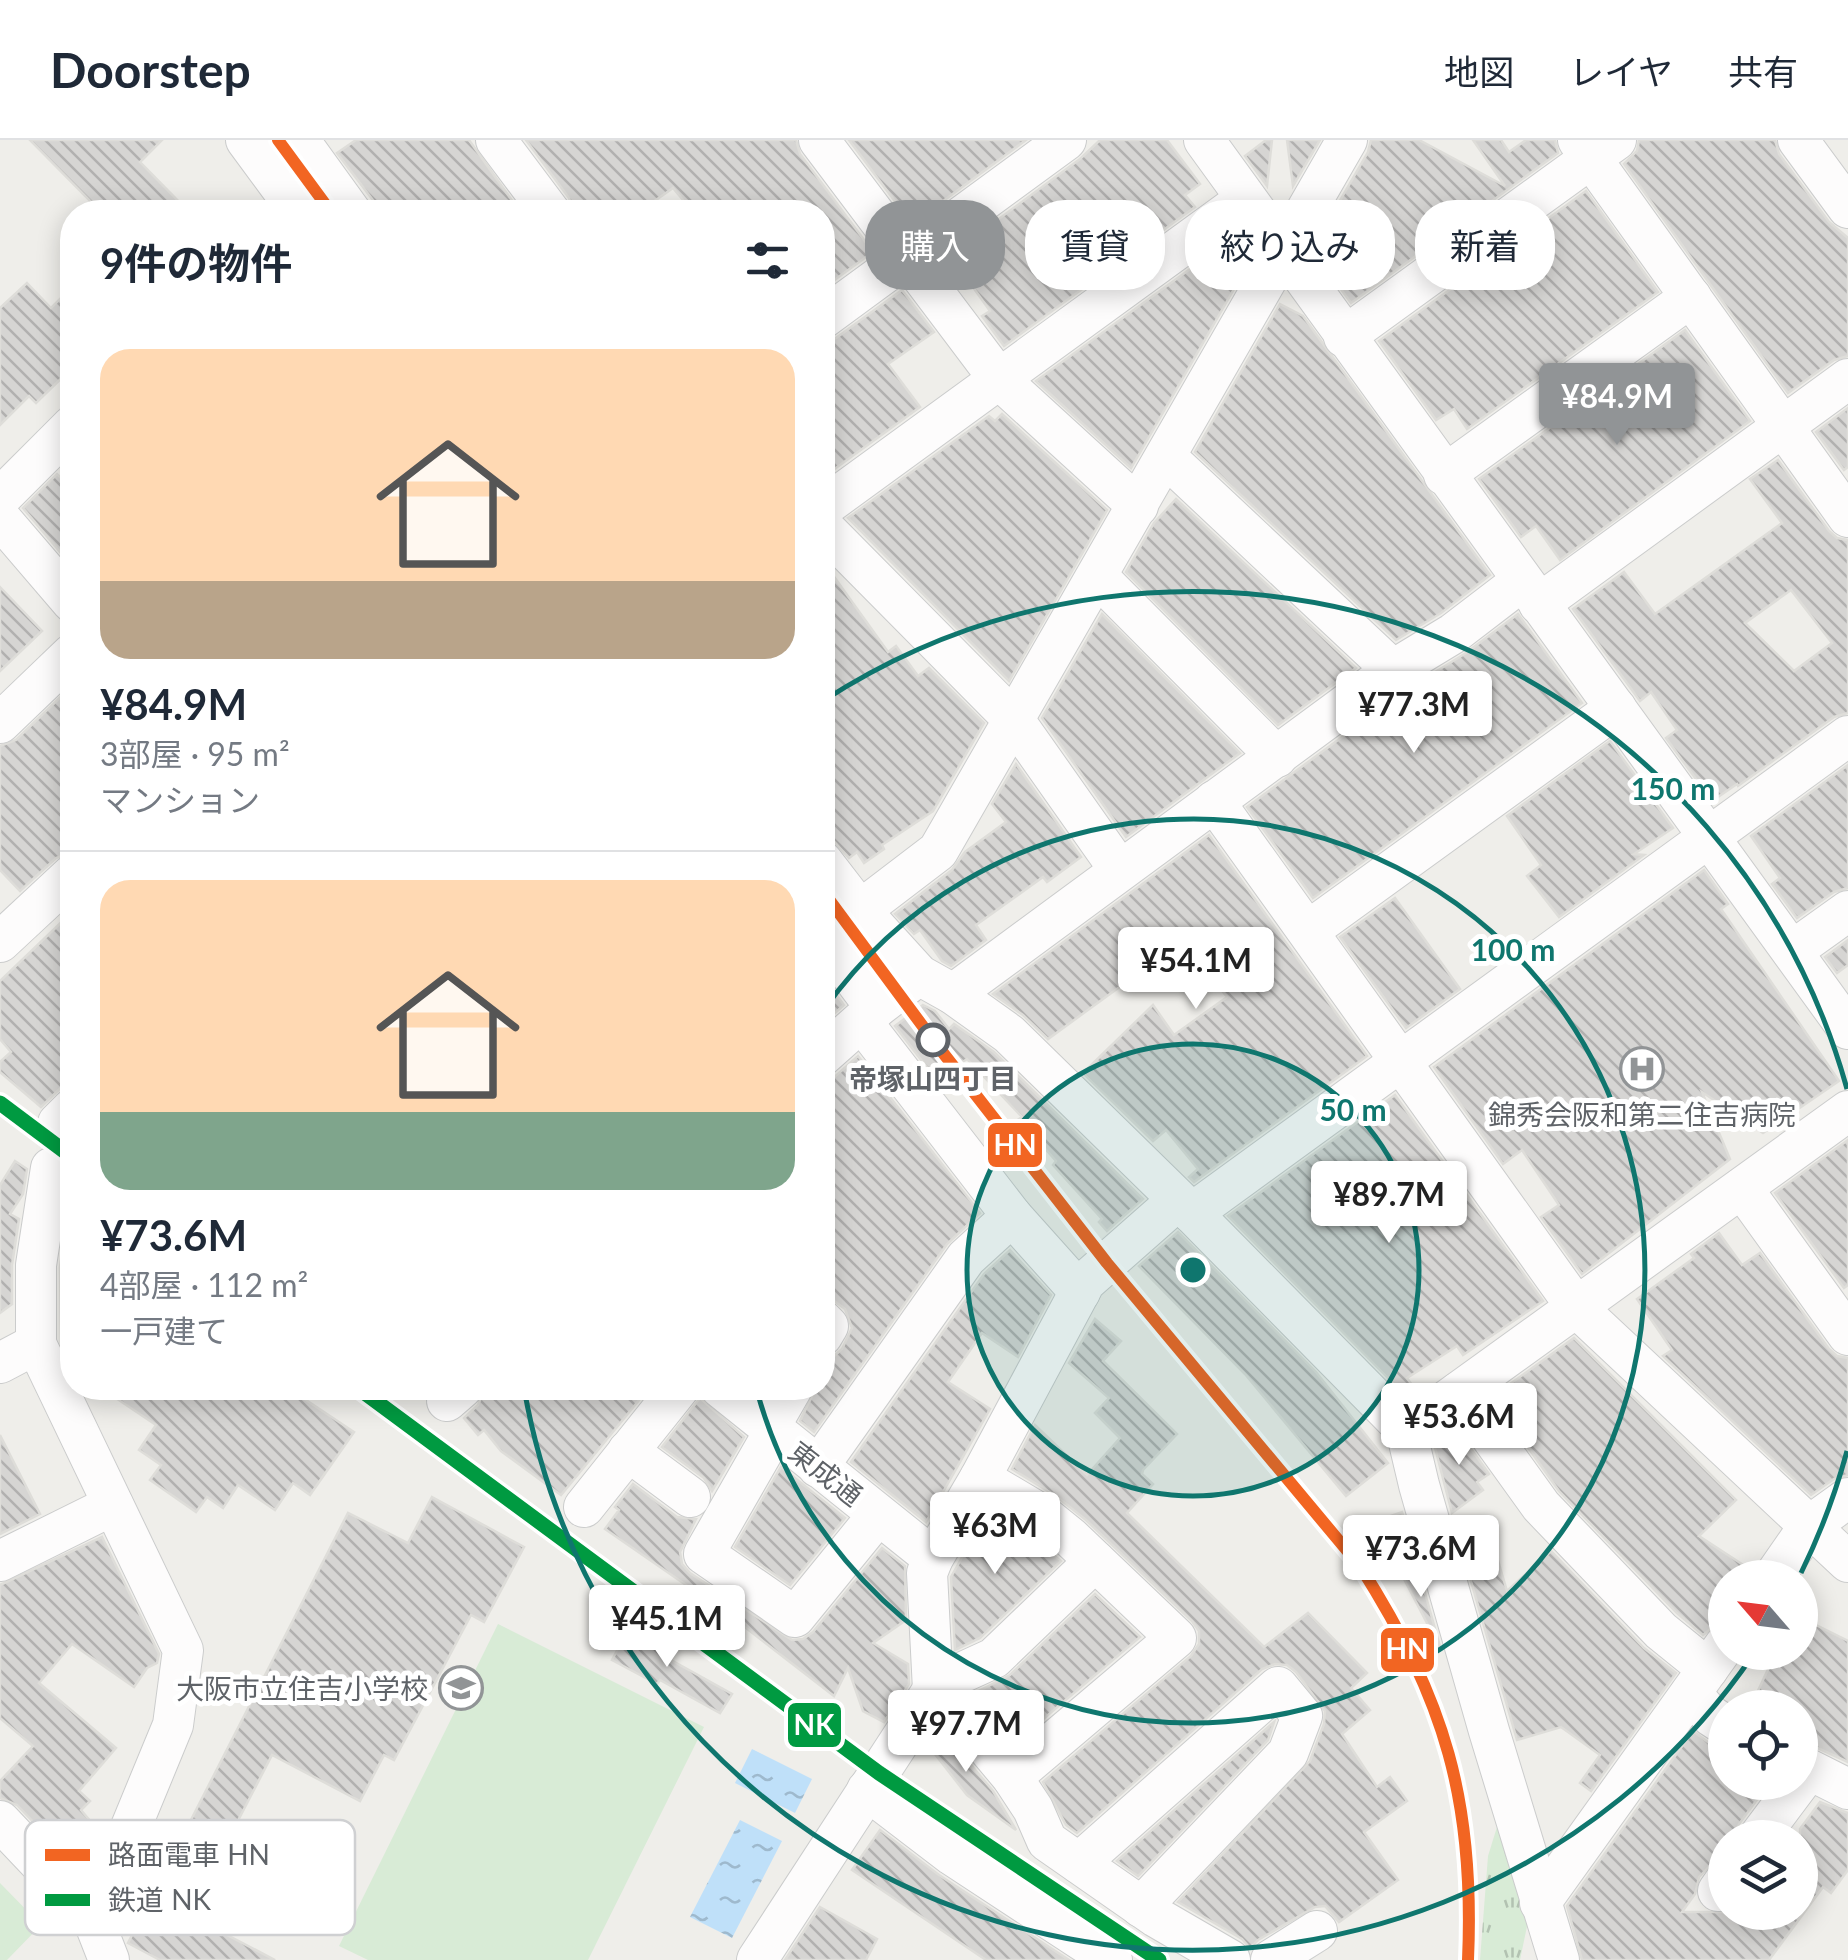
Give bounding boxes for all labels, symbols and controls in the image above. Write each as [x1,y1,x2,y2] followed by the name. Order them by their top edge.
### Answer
[50,41,251,98] text: Doorstep
[1444,50,1514,92] text: 地図
[1569,50,1673,92] text: レイヤ
[1728,50,1798,92] text: 共有
[865,200,1005,290] chip: 購入
[1025,200,1165,290] chip: 賃貸
[1185,200,1395,290] chip: 絞り込み
[1415,200,1555,290] chip: 新着
[740,233,795,288] icon: filters
[100,238,292,288] text: 9件の物件
[1536,363,1698,448] pin: ¥84.9M
[1561,376,1673,415] text: ¥84.9M
[358,414,538,594] icon: home
[1333,671,1495,756] pin: ¥77.3M
[100,679,247,729] text: ¥84.9M
[1358,684,1470,723] text: ¥77.3M
[100,734,290,773] text: 3部屋 · 95 m²
[1631,770,1715,806] text: 150 m
[100,780,260,819] text: マンション
[1115,927,1277,1012] pin: ¥54.1M
[1471,931,1555,967] text: 100 m
[1140,940,1252,979] text: ¥54.1M
[358,945,538,1125] icon: home
[917,1024,949,1056] marker: 帝塚山四丁目
[1619,1046,1665,1092] hospital icon: 錦秀会阪和第二住吉病院
[849,1061,1017,1095] place label: 帝塚山四丁目
[1319,1091,1387,1127] text: 50 m
[1488,1097,1796,1131] place label: 錦秀会阪和第二住吉病院
[986,1121,1044,1169] line badge: HN
[993,1127,1037,1161] text: HN
[1308,1161,1470,1246] pin: ¥89.7M
[1333,1174,1445,1213] text: ¥89.7M
[100,1210,247,1260] text: ¥73.6M
[1175,1252,1211,1288] centre of rings
[100,1265,308,1304] text: 4部屋 · 112 m²
[100,1311,228,1350] text: 一戸建て
[1378,1383,1540,1468] pin: ¥53.6M
[1403,1396,1515,1435] text: ¥53.6M
[782,1434,870,1512] street label: 東成通
[936,1492,1054,1577] pin: ¥63M
[952,1505,1038,1544] text: ¥63M
[1340,1515,1502,1600] pin: ¥73.6M
[1365,1528,1477,1567] text: ¥73.6M
[1708,1560,1818,1670] north arrow
[1708,1560,1818,1930] map controls
[586,1585,748,1670] pin: ¥45.1M
[611,1598,723,1637] text: ¥45.1M
[1379,1626,1436,1674] line badge: HN
[1385,1631,1429,1665] text: HN
[438,1665,484,1711] school or university icon: 大阪市立住吉小学校
[176,1671,428,1705] place label: 大阪市立住吉小学校
[885,1690,1047,1775] pin: ¥97.7M
[1708,1690,1818,1800] button: locate
[786,1701,843,1749] line badge: NK
[910,1703,1022,1742] text: ¥97.7M
[794,1707,835,1741] text: NK
[25,1820,355,1935] legend
[1708,1820,1818,1930] button: layers
[108,1837,270,1871] text: 路面電車 HN
[108,1882,212,1916] text: 鉄道 NK

